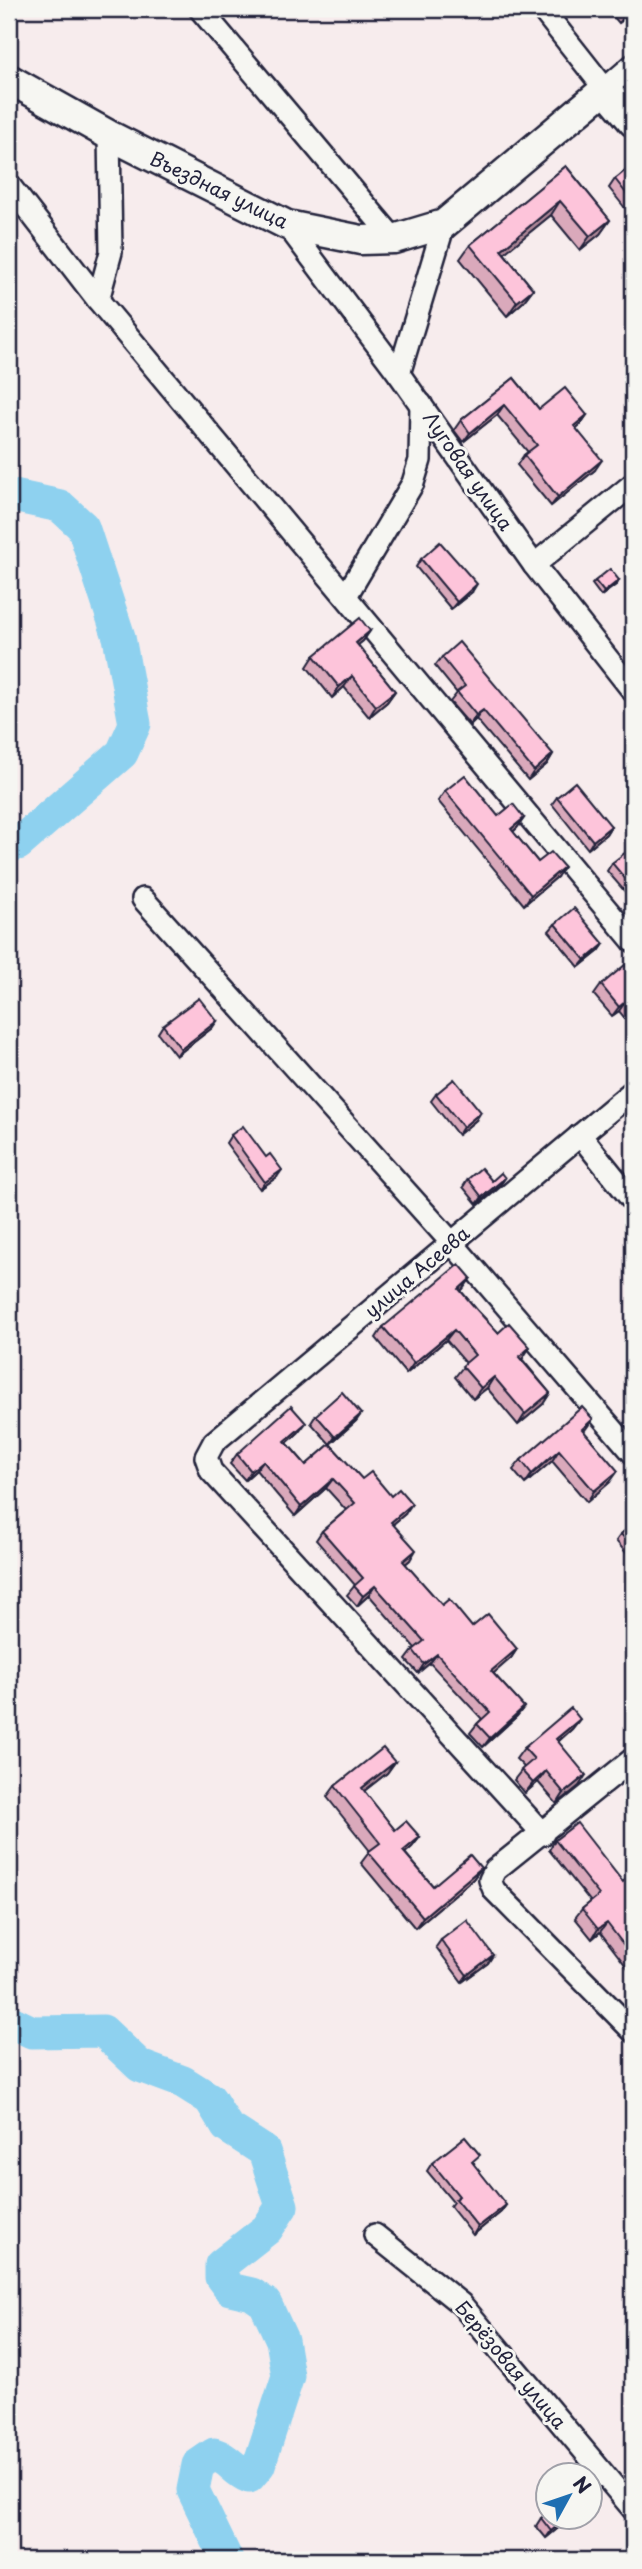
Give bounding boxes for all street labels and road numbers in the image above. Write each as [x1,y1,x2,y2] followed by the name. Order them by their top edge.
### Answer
[146,143,293,235] street label: Въездная улица
[417,405,520,536] street label: Луговая улица
[358,1219,475,1324] street label: улица Асеева
[450,2294,574,2435] street label: Берёзовая улица

